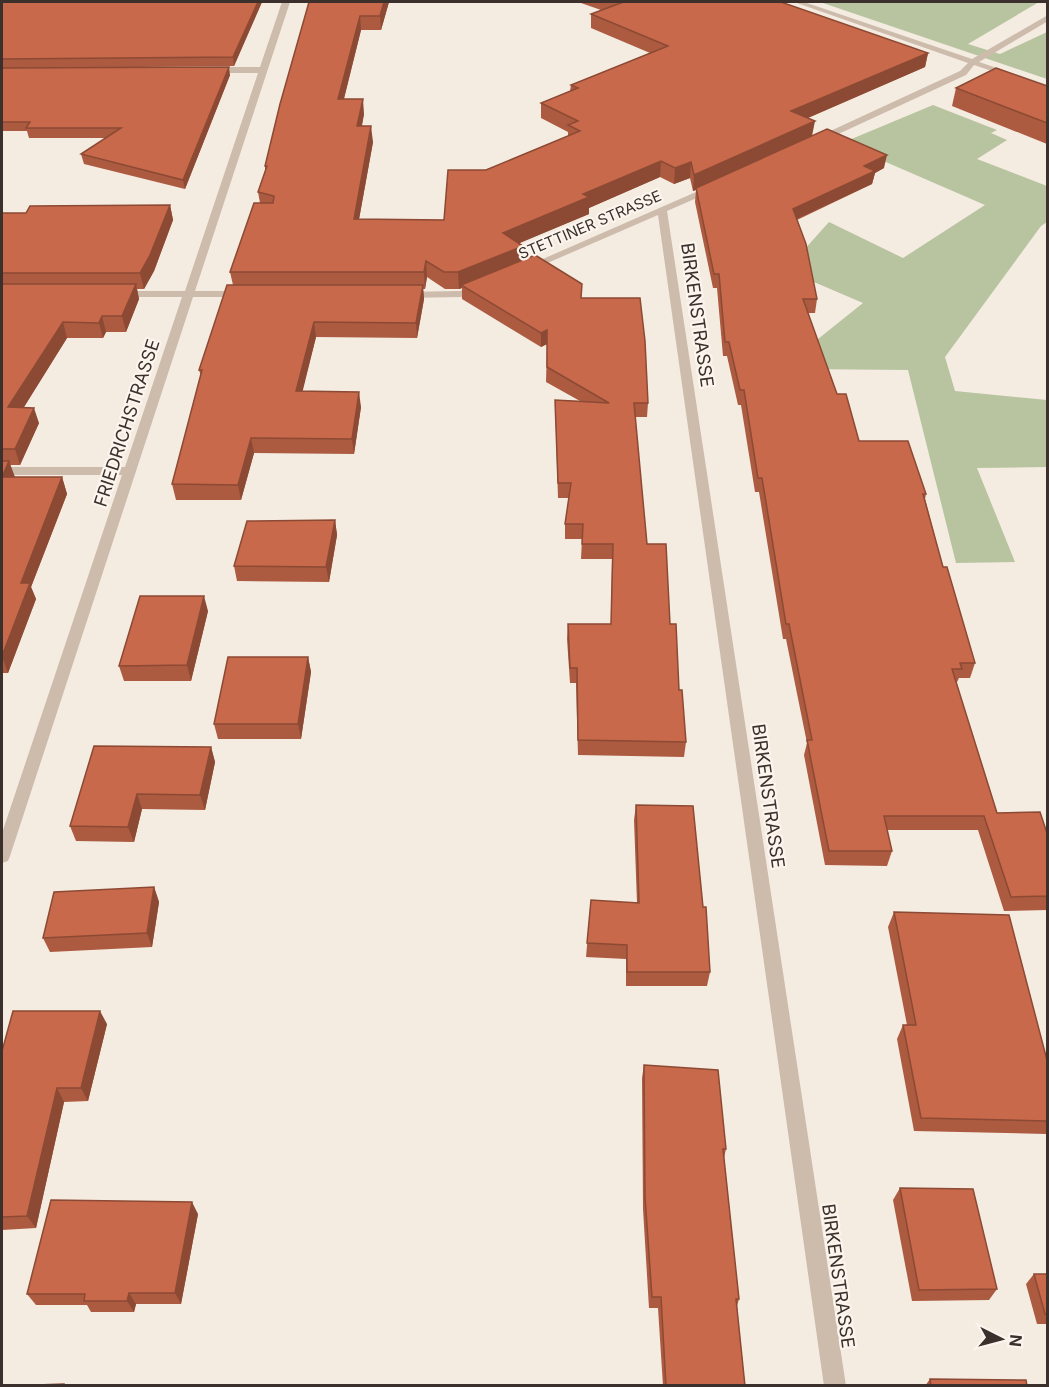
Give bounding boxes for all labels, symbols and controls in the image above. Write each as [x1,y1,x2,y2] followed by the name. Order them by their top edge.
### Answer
[515,186,664,263] street label: STETTINER STRASSE
[677,241,718,389] street label: BIRKENSTRASSE
[90,336,164,509] street label: FRIEDRICHSTRASSE
[748,722,789,870] street label: BIRKENSTRASSE
[818,1202,859,1350] street label: BIRKENSTRASSE
[971,1309,1031,1369] north arrow
[1005,1333,1027,1348] text: N

